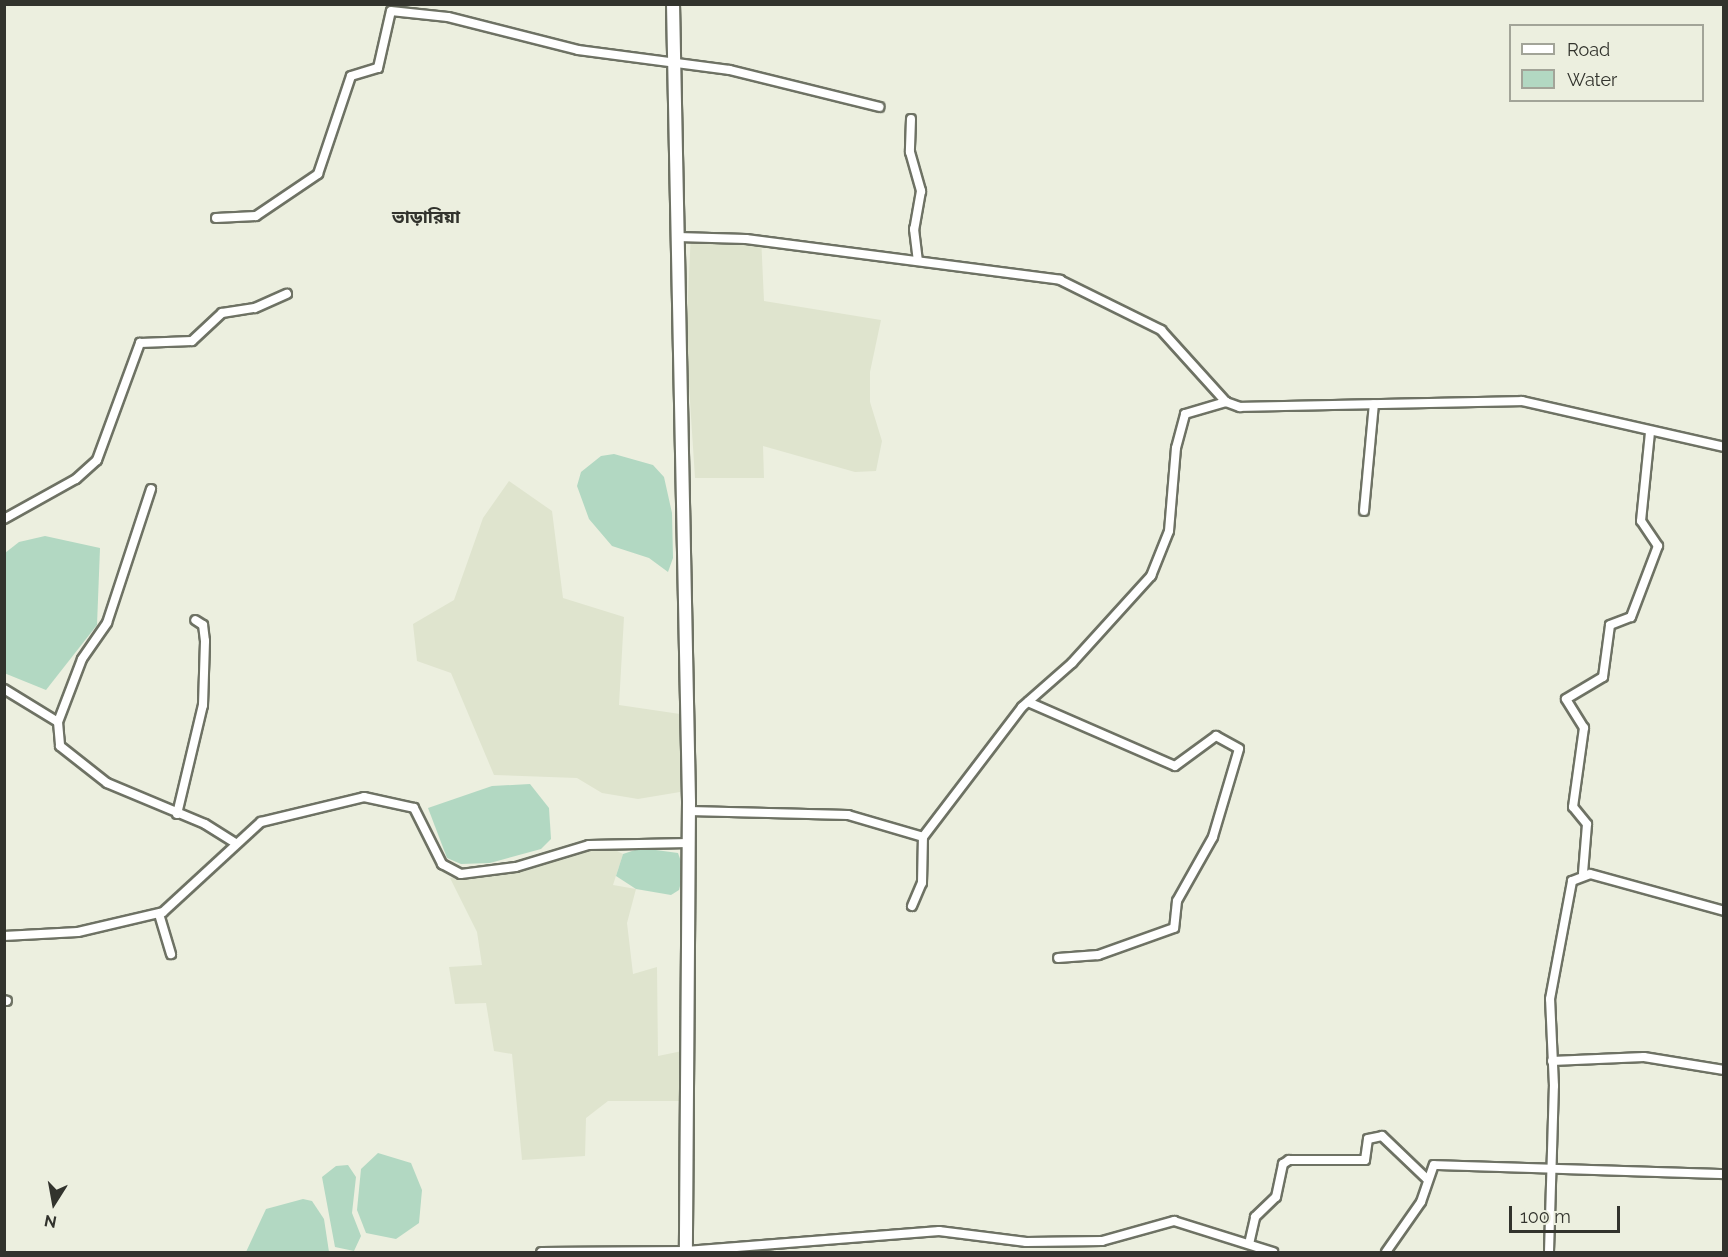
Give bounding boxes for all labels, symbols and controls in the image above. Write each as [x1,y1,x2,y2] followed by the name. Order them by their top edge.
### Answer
[1509,24,1704,102] legend
[1567,39,1610,60] text: Road
[1567,69,1617,90] text: Water
[392,206,460,228] district label: ভাড়ারিয়া
[24,1173,84,1233] north arrow
[1512,1194,1623,1232] scale bar
[1520,1206,1571,1227] text: 100 m
[43,1211,58,1232] text: N

